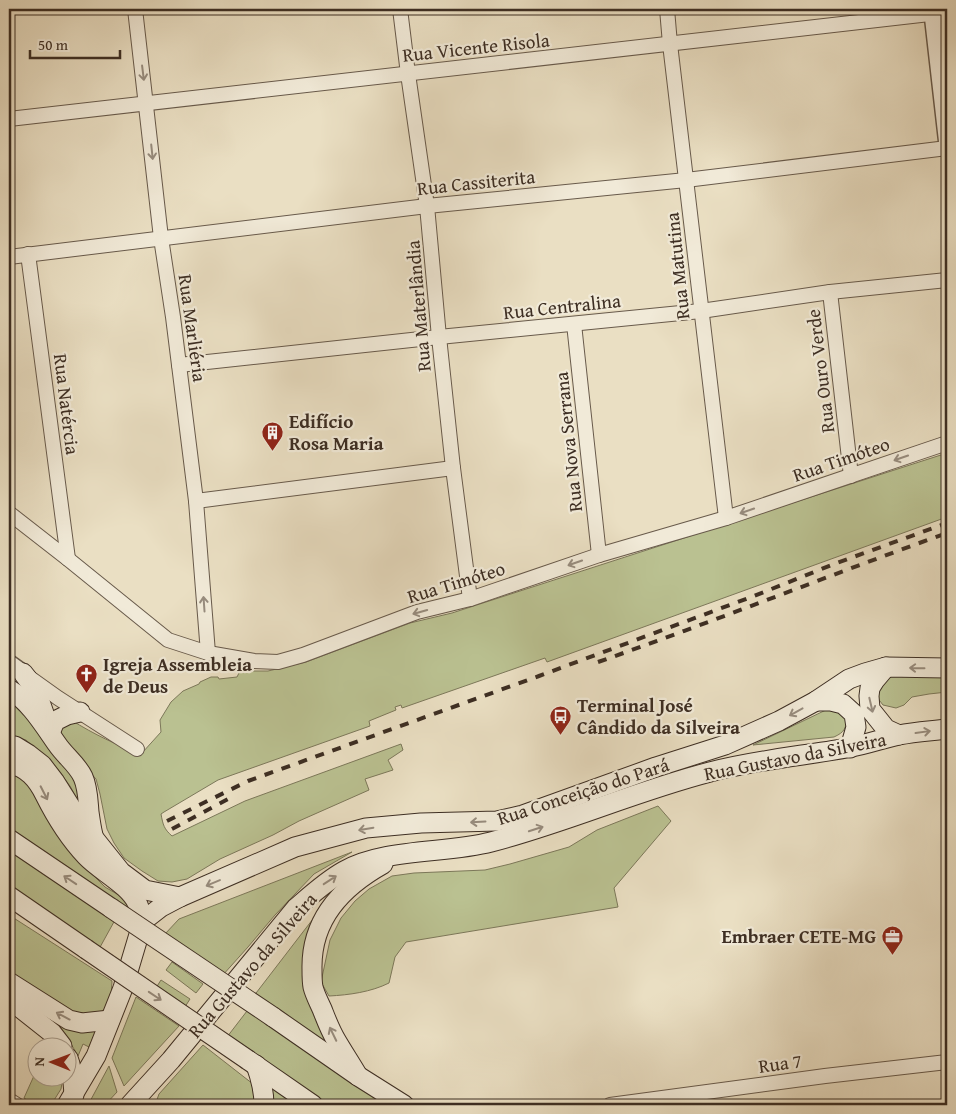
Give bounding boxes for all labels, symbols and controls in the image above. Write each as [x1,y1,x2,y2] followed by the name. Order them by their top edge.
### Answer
[401,25,551,69] street label: Rua Vicente Risola
[30,28,120,60] scale bar
[38,34,69,55] text: 50 m
[138,65,148,81] one-way arrow
[147,143,157,159] one-way arrow
[416,162,536,202] street label: Rua Cassiterita
[657,211,697,321] street label: Rua Matutina
[398,239,438,373] street label: Rua Materlândia
[172,272,214,384] street label: Rua Marliéria
[502,286,622,326] street label: Rua Centralina
[799,307,841,435] street label: Rua Ouro Verde
[47,352,87,456] street label: Rua Natércia
[547,371,589,513] street label: Rua Nova Serrana
[289,407,384,457] place label: Edifício Rosa Maria
[261,420,285,451] building icon: Edifício Rosa Maria
[789,429,893,489] street label: Rua Timóteo
[894,454,909,463] one-way arrow
[740,507,756,516] one-way arrow
[404,554,508,610] street label: Rua Timóteo
[568,559,584,569] one-way arrow
[200,597,209,613] one-way arrow
[413,608,429,617] one-way arrow
[103,650,252,700] place label: Igreja Assembleia de Deus
[75,663,99,694] church icon: Igreja Assembleia de Deus
[909,663,925,673] one-way arrow
[577,691,740,741] place label: Terminal José Cândido da Silveira
[866,697,876,713] one-way arrow
[549,704,573,735] bus stop icon: Terminal José Cândido da Silveira
[789,708,804,717] one-way arrow
[702,725,888,787] street label: Rua Gustavo da Silveira
[915,727,931,737] one-way arrow
[494,750,672,832] street label: Rua Conceição do Pará
[39,786,49,801] one-way arrow
[471,818,487,827] one-way arrow
[359,824,375,834] one-way arrow
[528,824,543,833] one-way arrow
[323,874,337,884] one-way arrow
[64,875,78,885] one-way arrow
[206,878,221,888] one-way arrow
[181,886,323,1044] street label: Rua Gustavo da Silveira
[722,922,876,950] place label: Embraer CETE-MG
[880,924,904,955] office icon: Embraer CETE-MG
[148,991,162,1001] one-way arrow
[56,1011,70,1021] one-way arrow
[328,1027,337,1042] one-way arrow
[28,1036,78,1086] north arrow
[756,1046,804,1080] street label: Rua 7
[29,1056,49,1067] text: N

